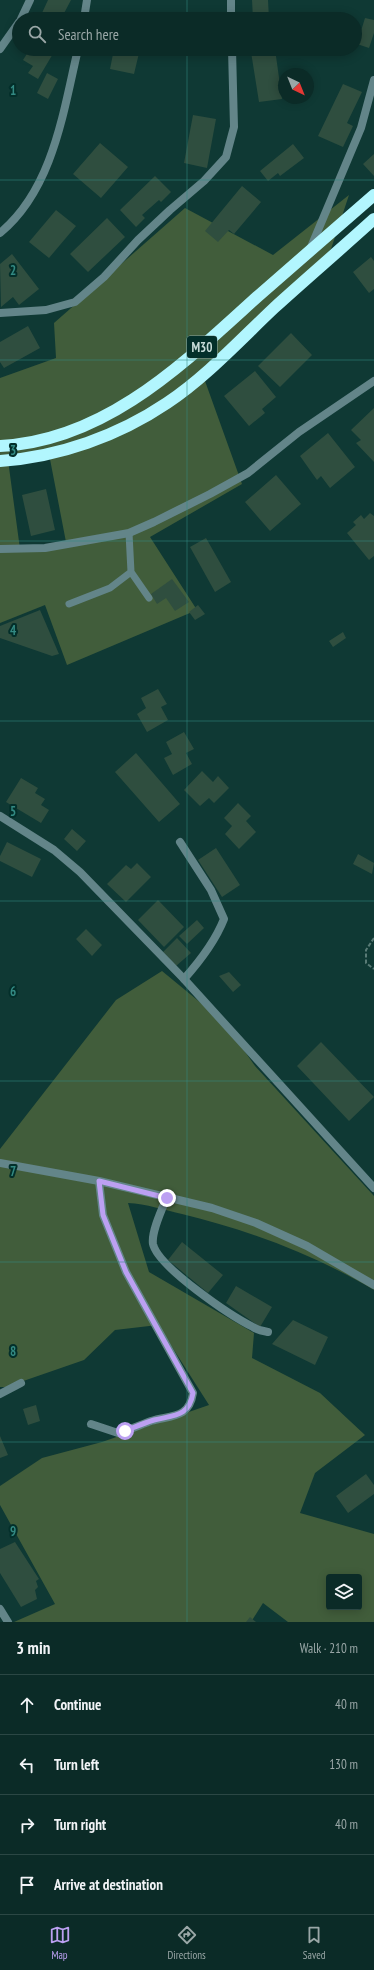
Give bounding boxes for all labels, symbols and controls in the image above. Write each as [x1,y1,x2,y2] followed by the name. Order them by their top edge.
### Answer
[12,12,362,56] search box
[26,23,48,45] icon: search
[58,25,119,44] text: Search here
[278,68,314,104] north arrow
[10,82,16,99] text: 1
[10,262,16,279] text: 2
[187,336,217,358] road number: M30
[10,442,16,459] text: 3
[10,622,17,639] text: 4
[10,803,16,820] text: 5
[10,983,16,1000] text: 6
[10,1163,16,1180] text: 7
[158,1189,176,1207] route end
[10,1343,16,1360] text: 8
[116,1422,134,1440] route start
[10,1523,16,1540] text: 9
[326,1574,362,1610] map controls
[326,1574,362,1610] button: layers
[16,1637,50,1659] text: 3 min
[300,1640,358,1657] text: Walk · 210 m
[16,1694,38,1716] icon: ahead
[54,1695,101,1714] text: Continue
[335,1696,358,1713] text: 40 m
[16,1754,38,1776] icon: left
[54,1755,99,1774] text: Turn left
[329,1756,358,1773] text: 130 m
[16,1814,38,1836] icon: right
[54,1815,106,1834] text: Turn right
[335,1816,358,1833] text: 40 m
[16,1874,38,1896] icon: arrive
[54,1875,163,1894] text: Arrive at destination
[49,1924,71,1962] tab: Map
[168,1924,206,1962] tab: Directions
[303,1924,325,1962] tab: Saved

